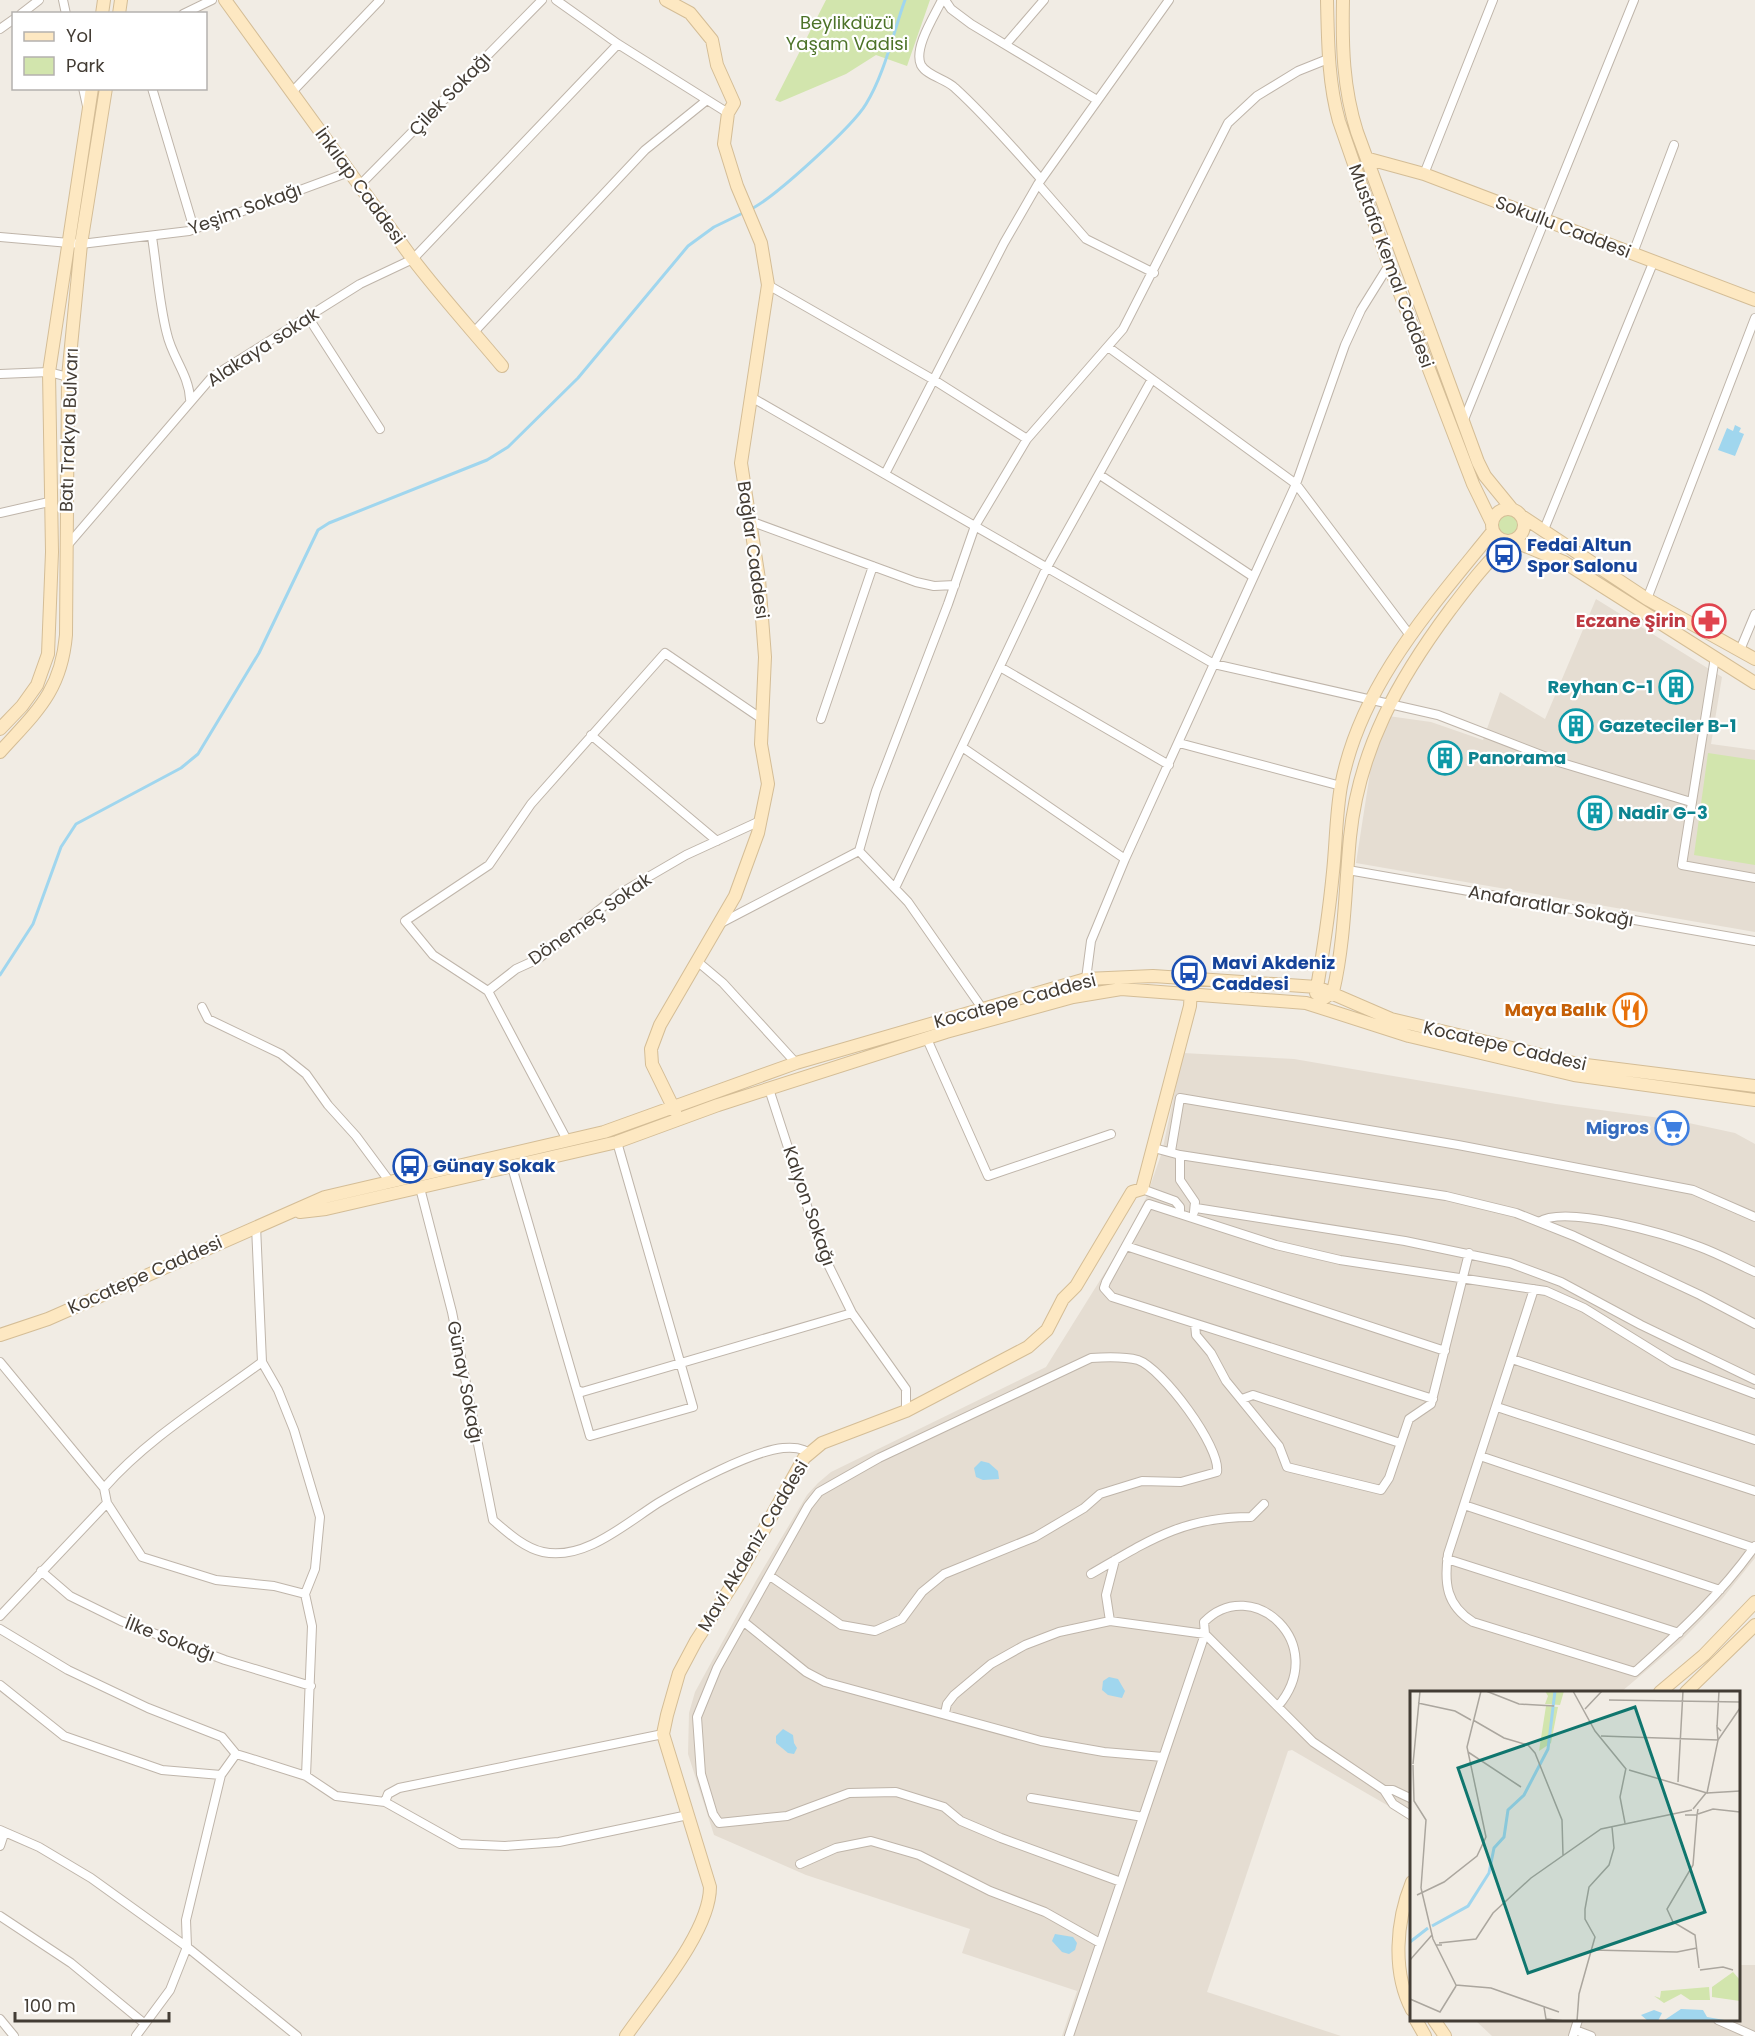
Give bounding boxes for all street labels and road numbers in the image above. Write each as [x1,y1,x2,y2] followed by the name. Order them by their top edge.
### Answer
[403,46,496,141] street label: Çilek Sokağı
[310,122,411,249] street label: İnkılap Caddesi
[1343,160,1440,371] street label: Mustafa Kemal Caddesi
[185,176,305,241] street label: Yeşim Sokağı
[1492,189,1635,264] street label: Sokullu Caddesi
[202,301,324,392] street label: Alakaya sokak
[53,347,84,513] street label: Batı Trakya Bulvarı
[731,479,776,620] street label: Bağlar Caddesi
[523,866,657,970] street label: Dönemeç Sokak
[1466,879,1636,932] street label: Anafaratlar Sokağı
[931,967,1099,1034] street label: Kocatepe Caddesi
[1421,1015,1589,1076] street label: Kocatepe Caddesi
[777,1142,842,1269] street label: Kalyon Sokağı
[64,1229,226,1320] street label: Kocatepe Caddesi
[441,1319,490,1445] street label: Günay Sokağı
[691,1455,814,1636] street label: Mavi Akdeniz Caddesi
[122,1610,219,1667] street label: İlke Sokağı

